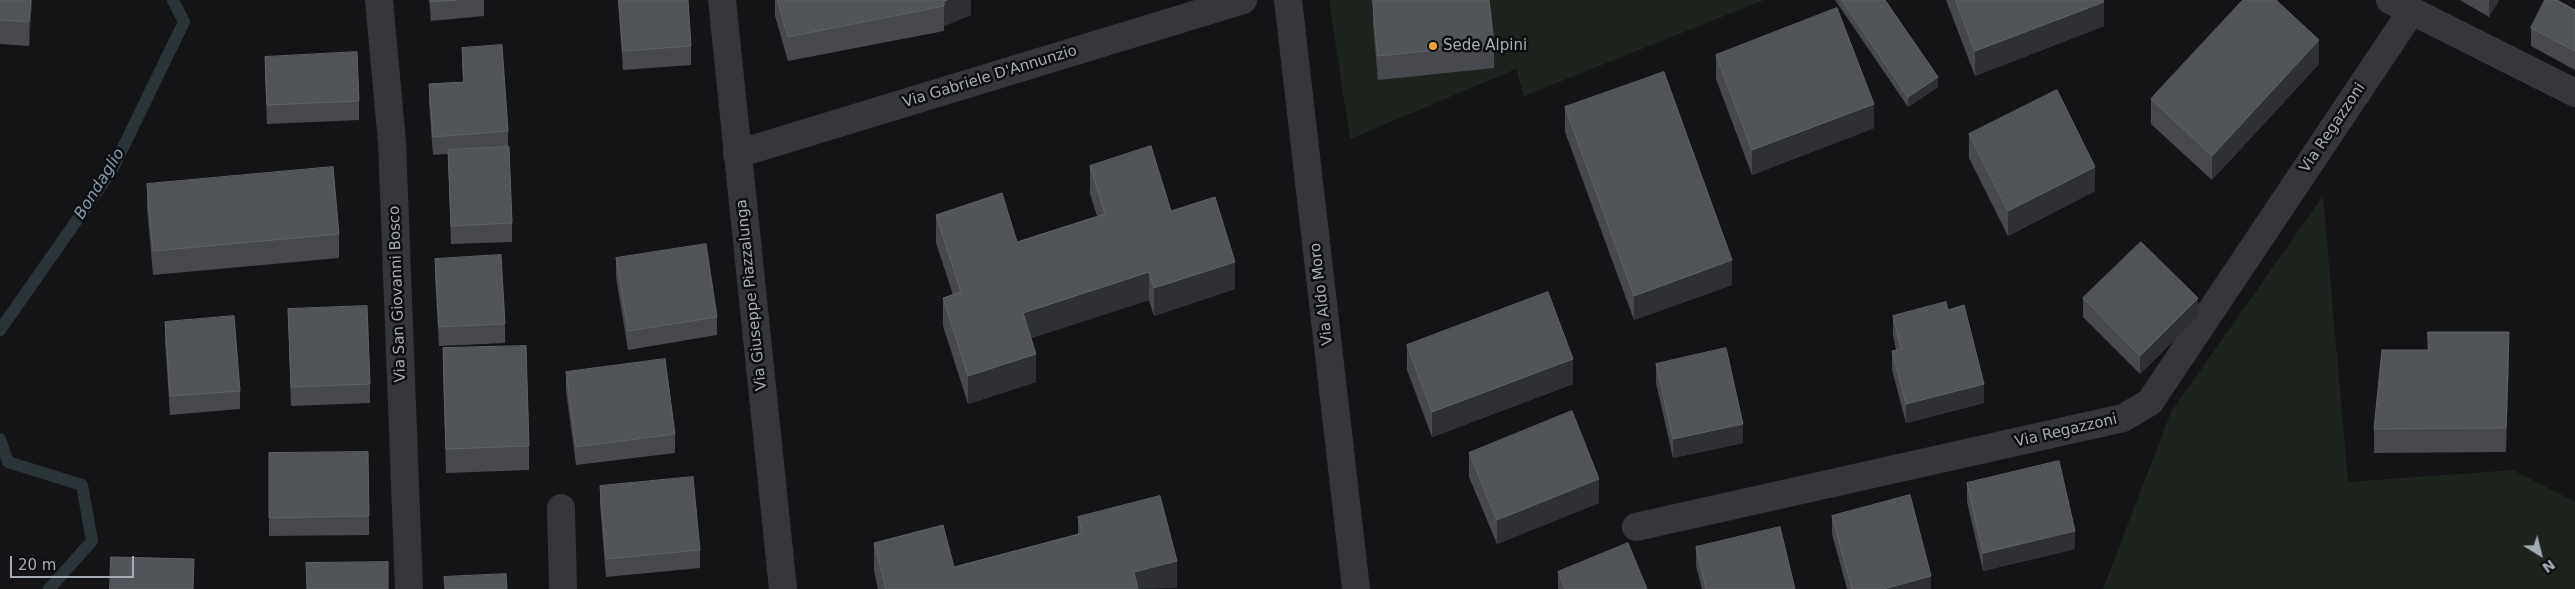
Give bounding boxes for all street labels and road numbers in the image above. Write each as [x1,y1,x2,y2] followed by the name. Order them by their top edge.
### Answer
[901,42,1079,112] street label: Via Gabriele D'Annunzio
[2296,80,2370,176] street label: Via Regazzoni
[733,198,771,392] street label: Via Giuseppe Piazzalunga
[386,205,410,383] street label: Via San Giovanni Bosco
[1307,242,1337,346] street label: Via Aldo Moro
[2013,410,2119,452] street label: Via Regazzoni

